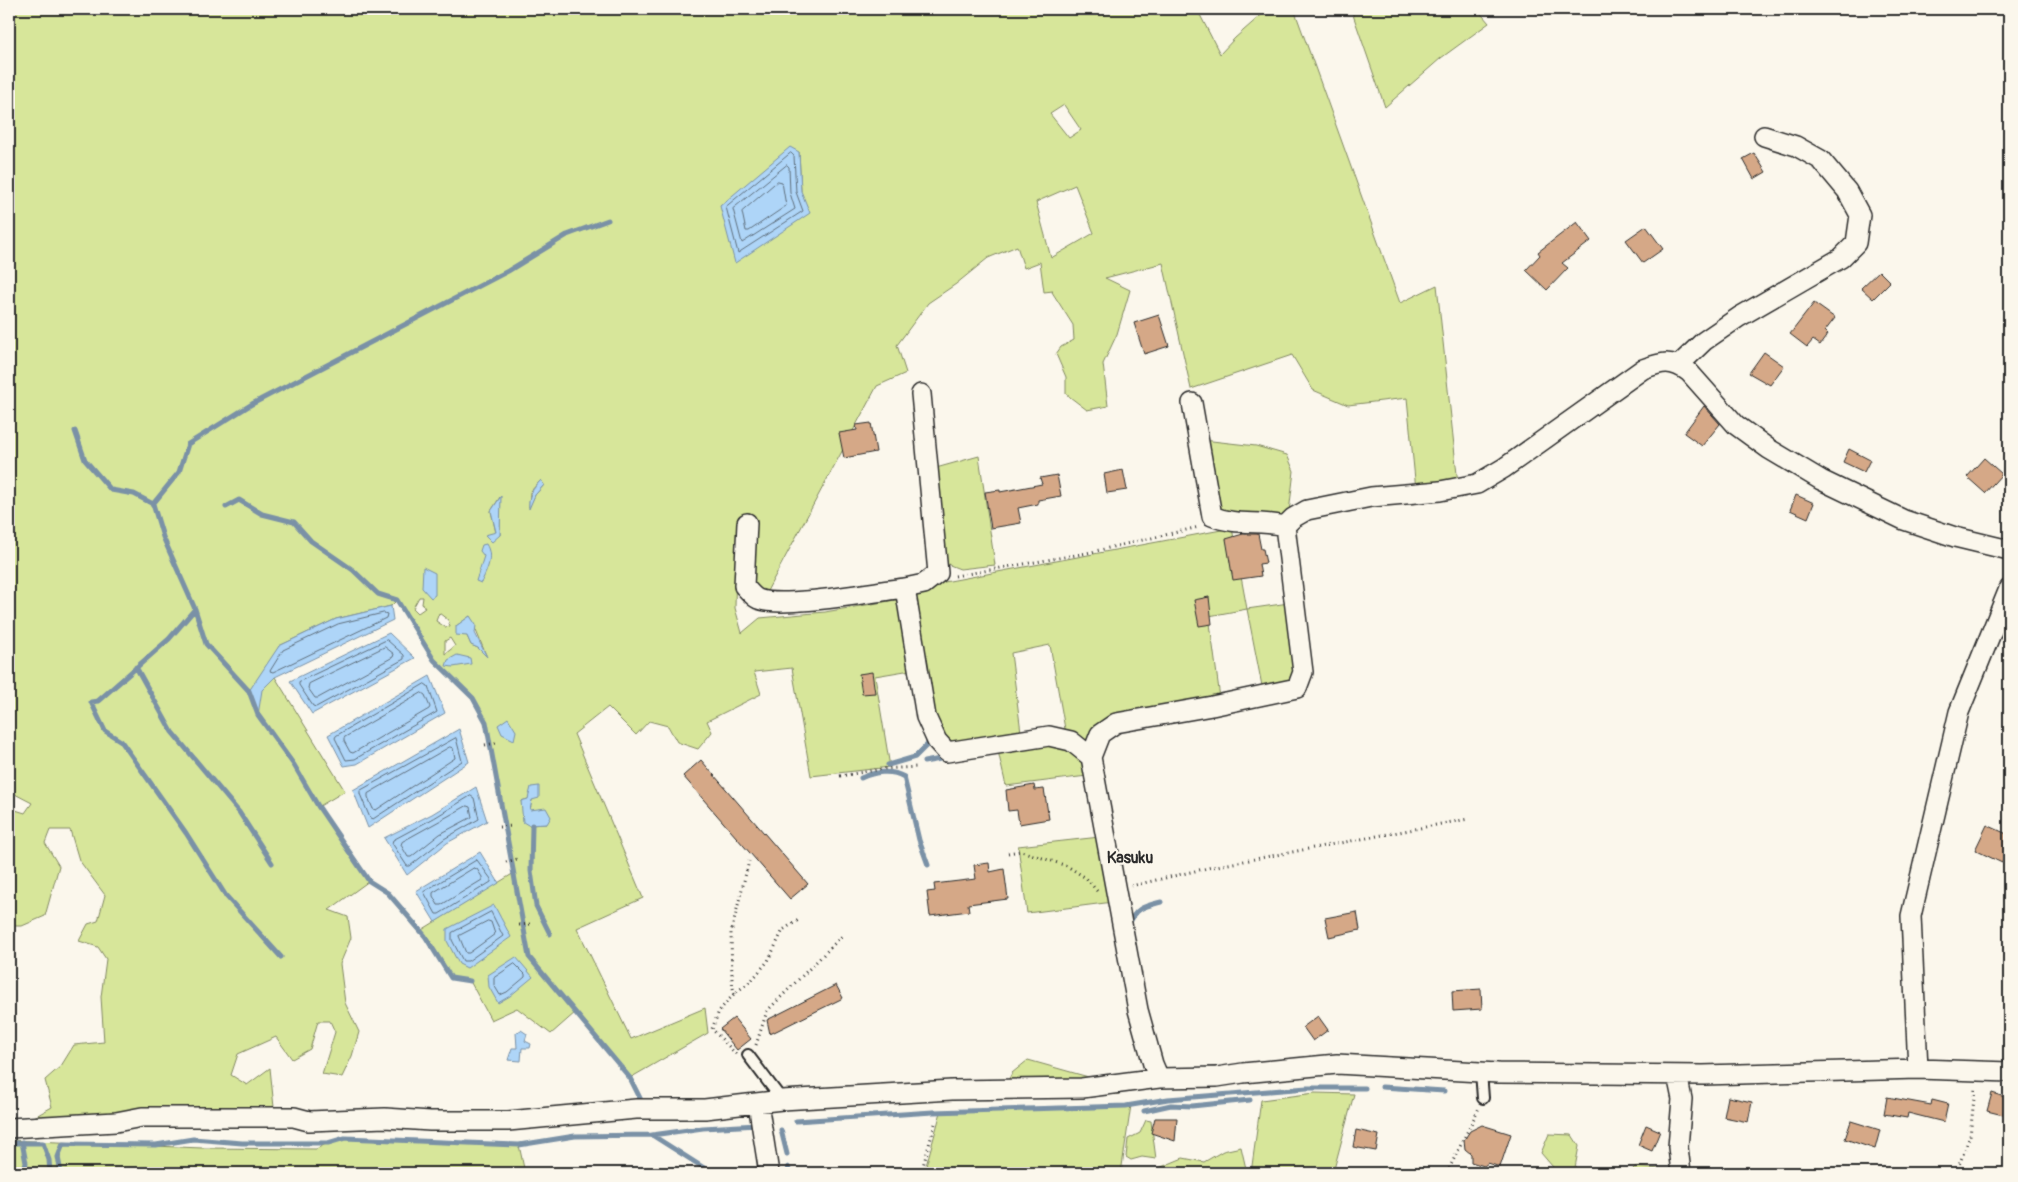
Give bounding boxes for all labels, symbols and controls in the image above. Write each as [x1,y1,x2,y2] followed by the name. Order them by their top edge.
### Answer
[1107,848,1153,868] district label: Kasuku

